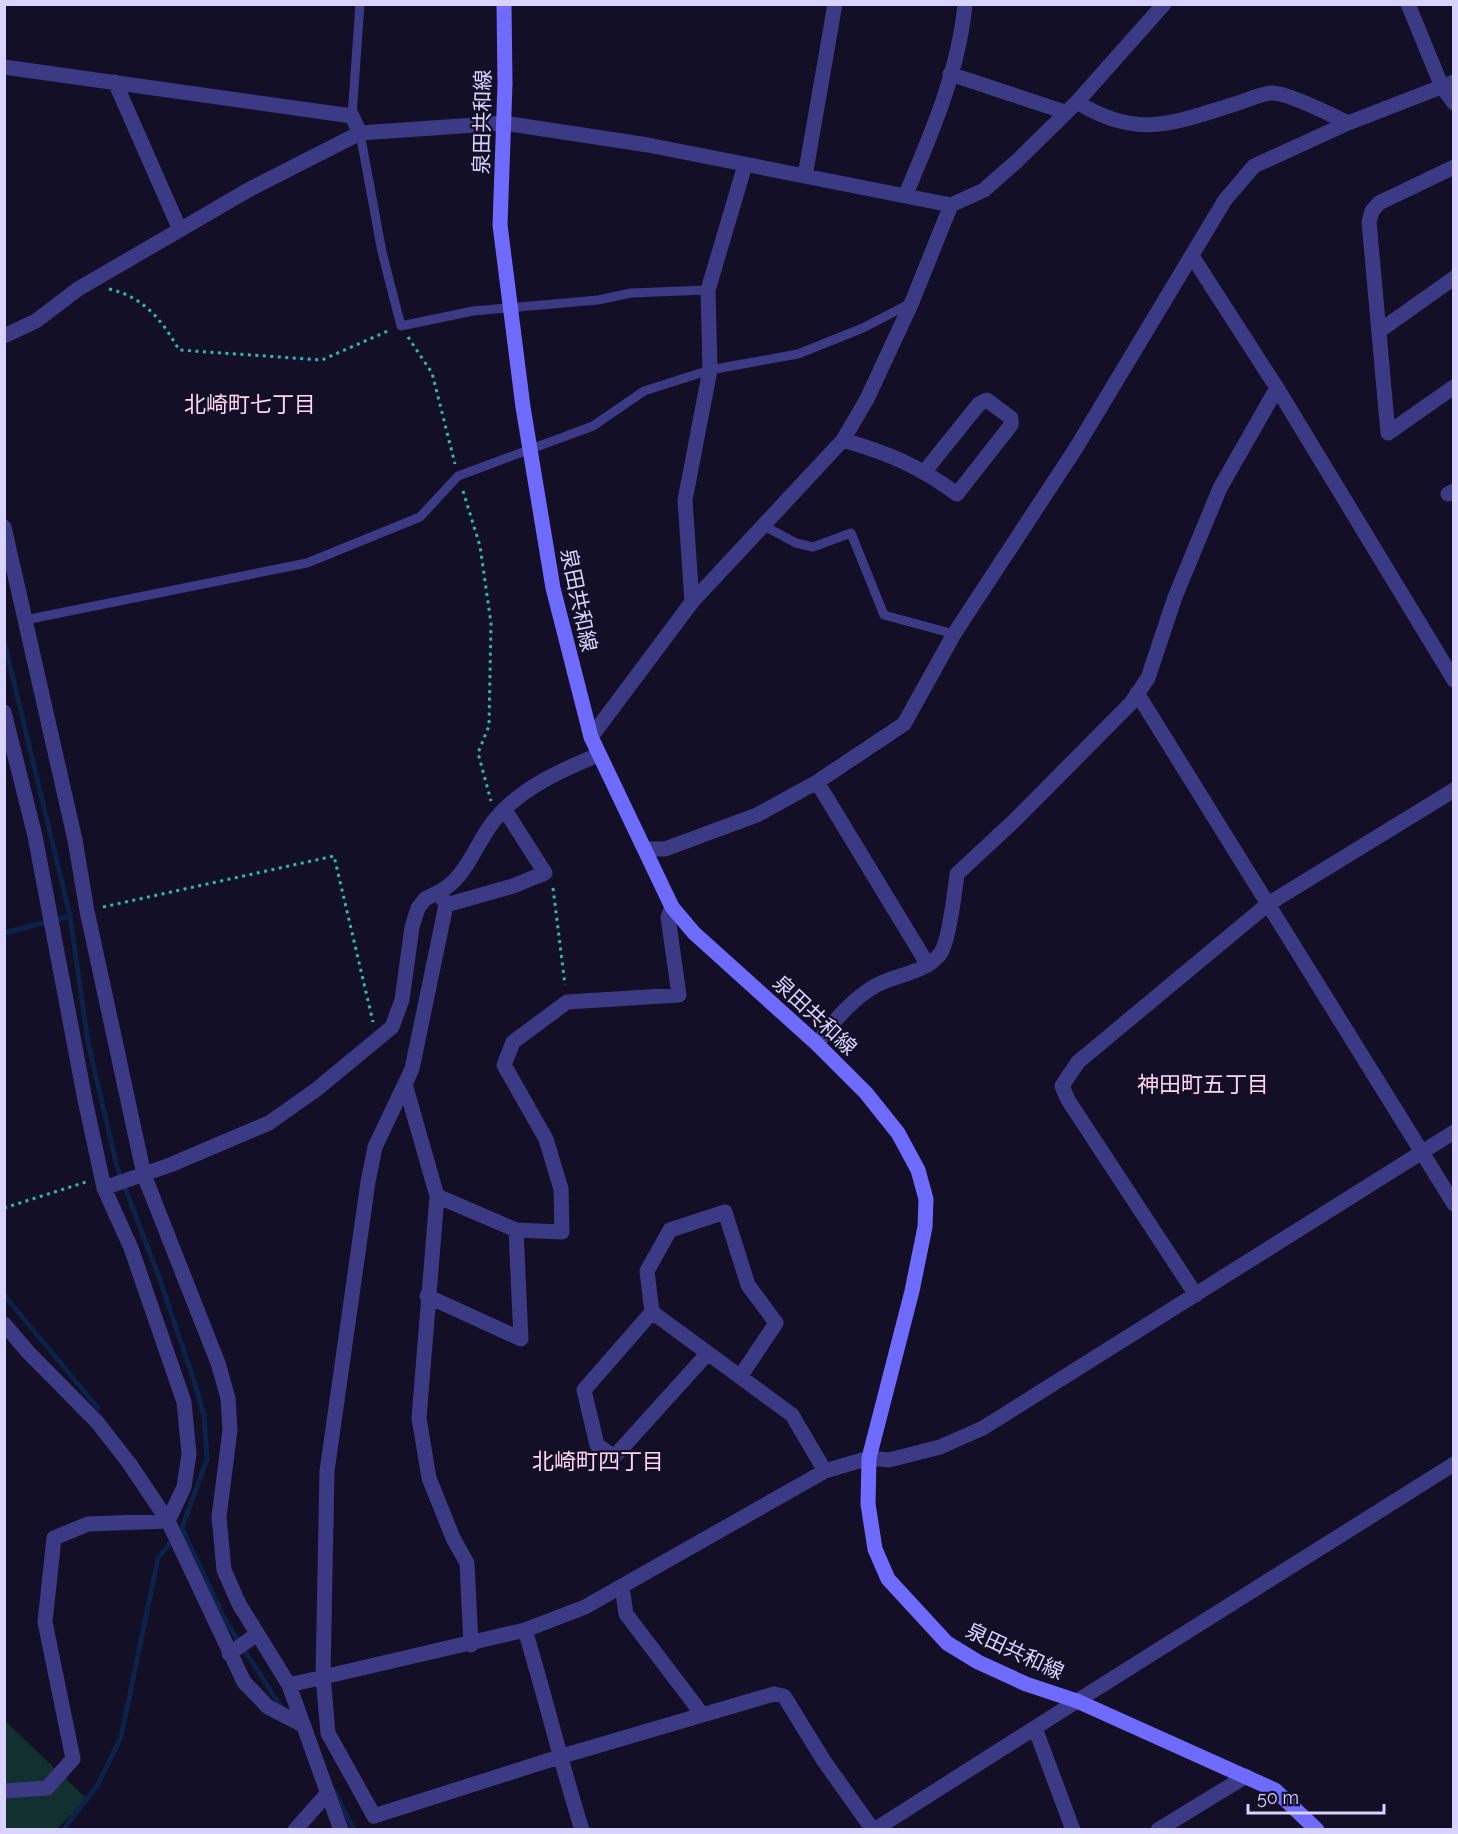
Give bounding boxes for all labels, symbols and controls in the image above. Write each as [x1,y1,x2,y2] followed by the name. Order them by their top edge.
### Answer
[469,69,495,175] street label: 泉田共和線
[184,391,316,417] district label: 北崎町七丁目
[556,546,602,654] street label: 泉田共和線
[768,970,862,1060] street label: 泉田共和線
[1137,1071,1269,1097] district label: 神田町五丁目
[532,1448,664,1474] district label: 北崎町四丁目
[962,1617,1068,1685] street label: 泉田共和線
[1248,1777,1384,1815] scale bar
[1257,1787,1299,1808] text: 50 m

